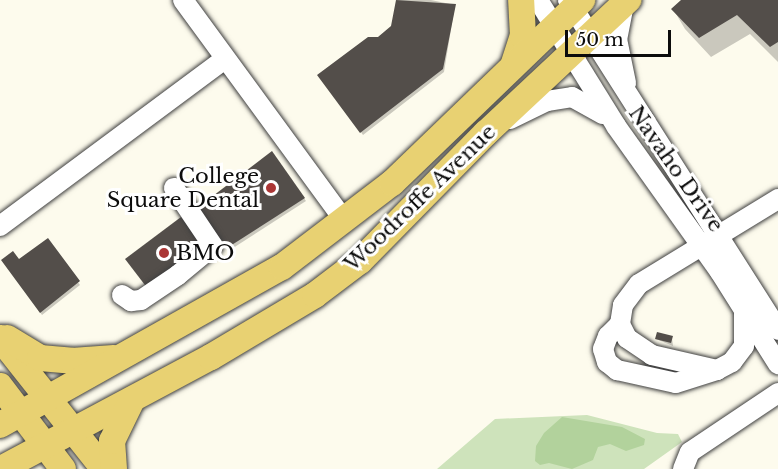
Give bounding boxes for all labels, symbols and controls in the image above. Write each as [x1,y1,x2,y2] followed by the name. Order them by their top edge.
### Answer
[568,18,674,56] scale bar
[576,29,624,51] text: 50 m
[623,101,729,237] street label: Navaho Drive
[339,119,501,277] street label: Woodroffe Avenue
[107,163,259,213] place label: College Square Dental
[264,181,278,195] marker: College Square Dental
[176,240,234,266] place label: BMO
[157,246,171,260] marker: BMO

